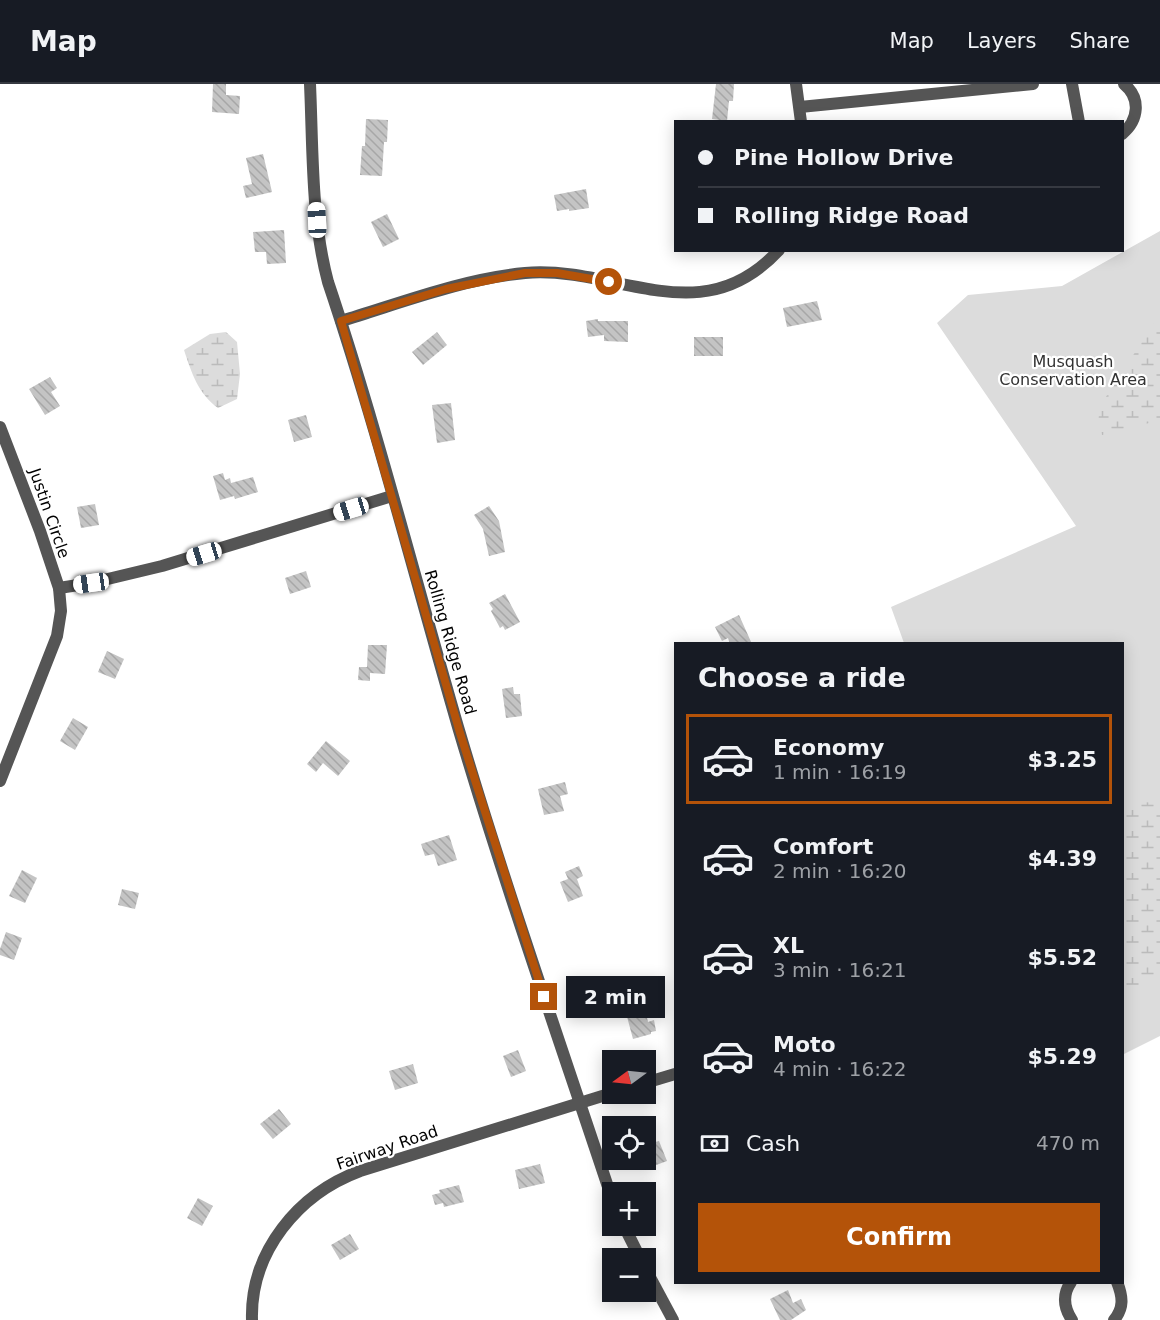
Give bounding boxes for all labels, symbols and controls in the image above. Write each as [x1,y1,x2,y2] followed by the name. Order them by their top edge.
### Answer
[30,25,97,58] text: Map
[890,29,934,53] text: Map
[967,29,1036,53] text: Layers
[1069,29,1130,53] text: Share
[734,145,954,170] text: Pine Hollow Drive
[307,202,327,238] car
[734,203,969,228] text: Rolling Ridge Road
[595,268,622,295] route start
[999,352,1147,389] park label: Musquash Conservation Area
[25,465,74,561] street label: Justin Circle
[331,495,371,523] car
[184,540,224,568] car
[421,567,480,717] street label: Rolling Ridge Road
[72,572,110,594] car
[698,662,906,693] text: Choose a ride
[701,732,755,786] icon: car
[773,735,884,760] text: Economy
[1027,747,1097,772] text: $3.25
[773,760,907,784] text: 1 min · 16:19
[701,831,755,885] icon: car
[773,834,873,859] text: Comfort
[1027,846,1097,871] text: $4.39
[773,859,907,883] text: 2 min · 16:20
[701,930,755,984] icon: car
[773,933,804,958] text: XL
[1027,945,1097,970] text: $5.52
[773,958,907,982] text: 3 min · 16:21
[565,976,664,1018] callout: 2 min
[530,983,557,1010] route end
[584,985,647,1009] text: 2 min
[701,1029,755,1083] icon: car
[773,1032,836,1057] text: Moto
[1027,1044,1097,1069] text: $5.29
[602,1050,656,1104] north arrow
[602,1050,656,1302] map controls
[773,1057,907,1081] text: 4 min · 16:22
[602,1116,656,1170] button: locate
[334,1121,440,1174] street label: Fairway Road
[698,1127,731,1160] icon: cash
[746,1131,800,1156] text: Cash
[1036,1131,1100,1155] text: 470 m
[602,1182,656,1236] button: +
[698,1203,1100,1272] button: Confirm
[602,1248,656,1302] button: −

